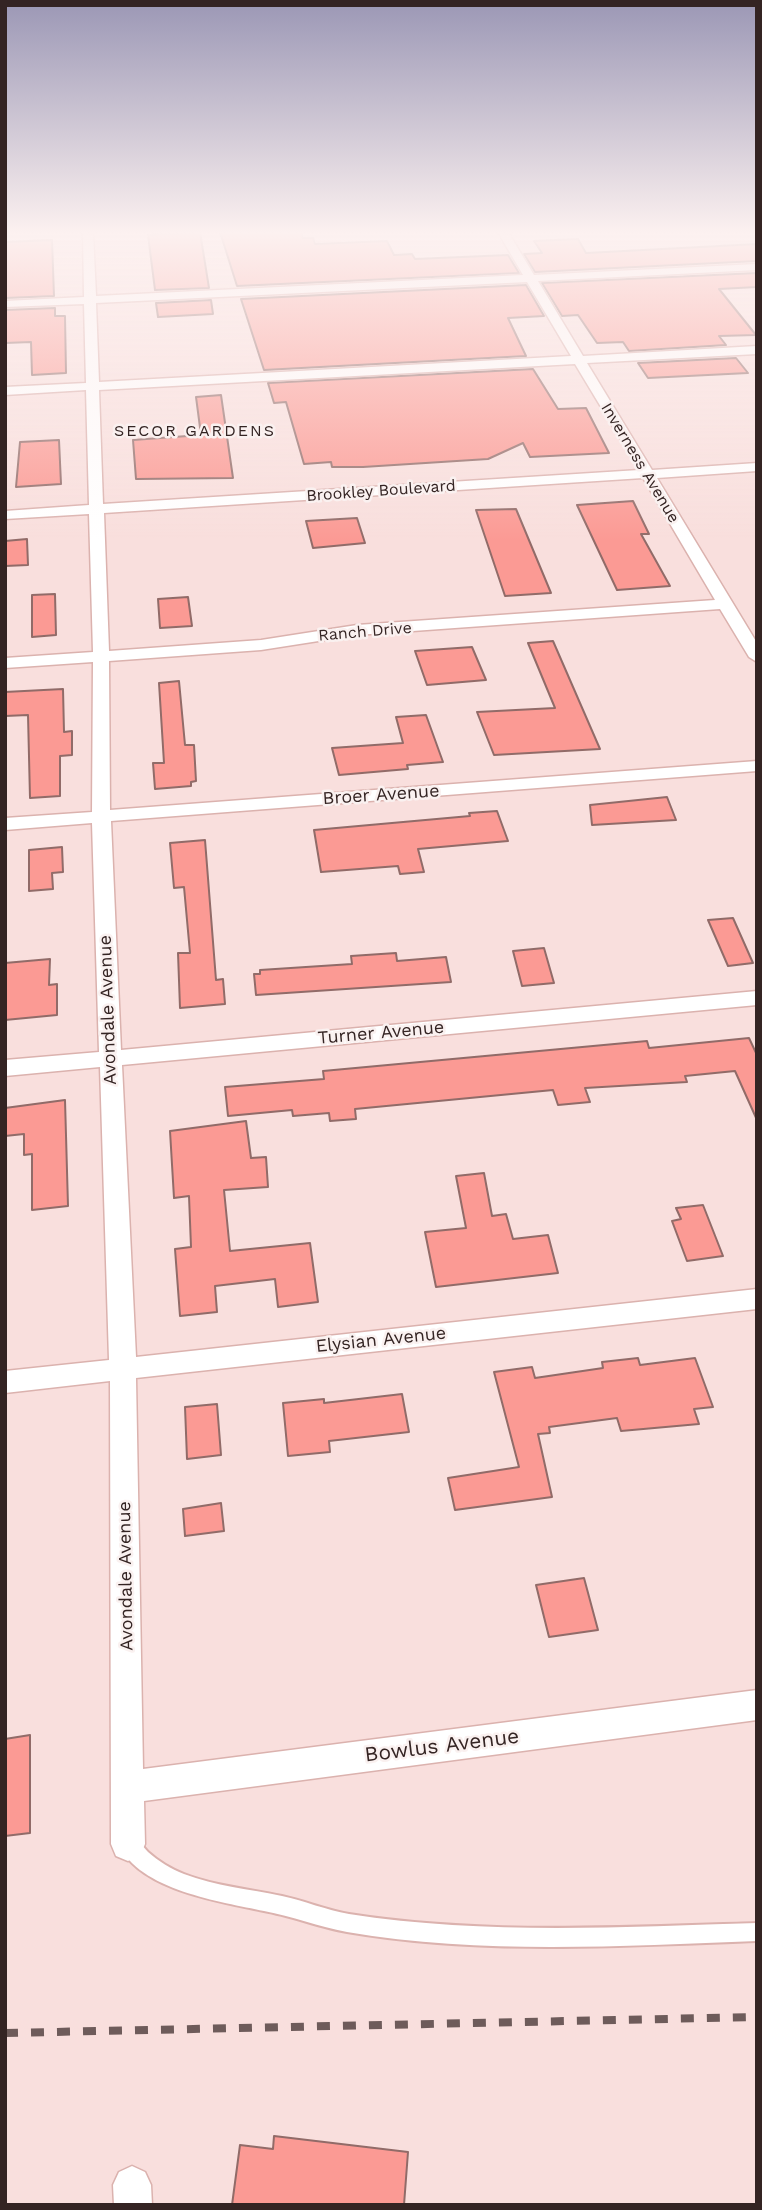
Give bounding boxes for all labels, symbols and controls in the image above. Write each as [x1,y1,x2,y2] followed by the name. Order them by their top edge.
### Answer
[597,400,683,526] street label: Inverness Avenue
[116,421,274,441] district label: SECOR GARDENS
[306,476,456,506] street label: Brookley Boulevard
[317,618,413,646] street label: Ranch Drive
[322,780,440,810] street label: Broer Avenue
[95,935,121,1085] street label: Avondale Avenue
[317,1017,445,1049] street label: Turner Avenue
[315,1322,447,1358] street label: Elysian Avenue
[114,1501,138,1651] street label: Avondale Avenue
[363,1724,521,1768] street label: Bowlus Avenue

